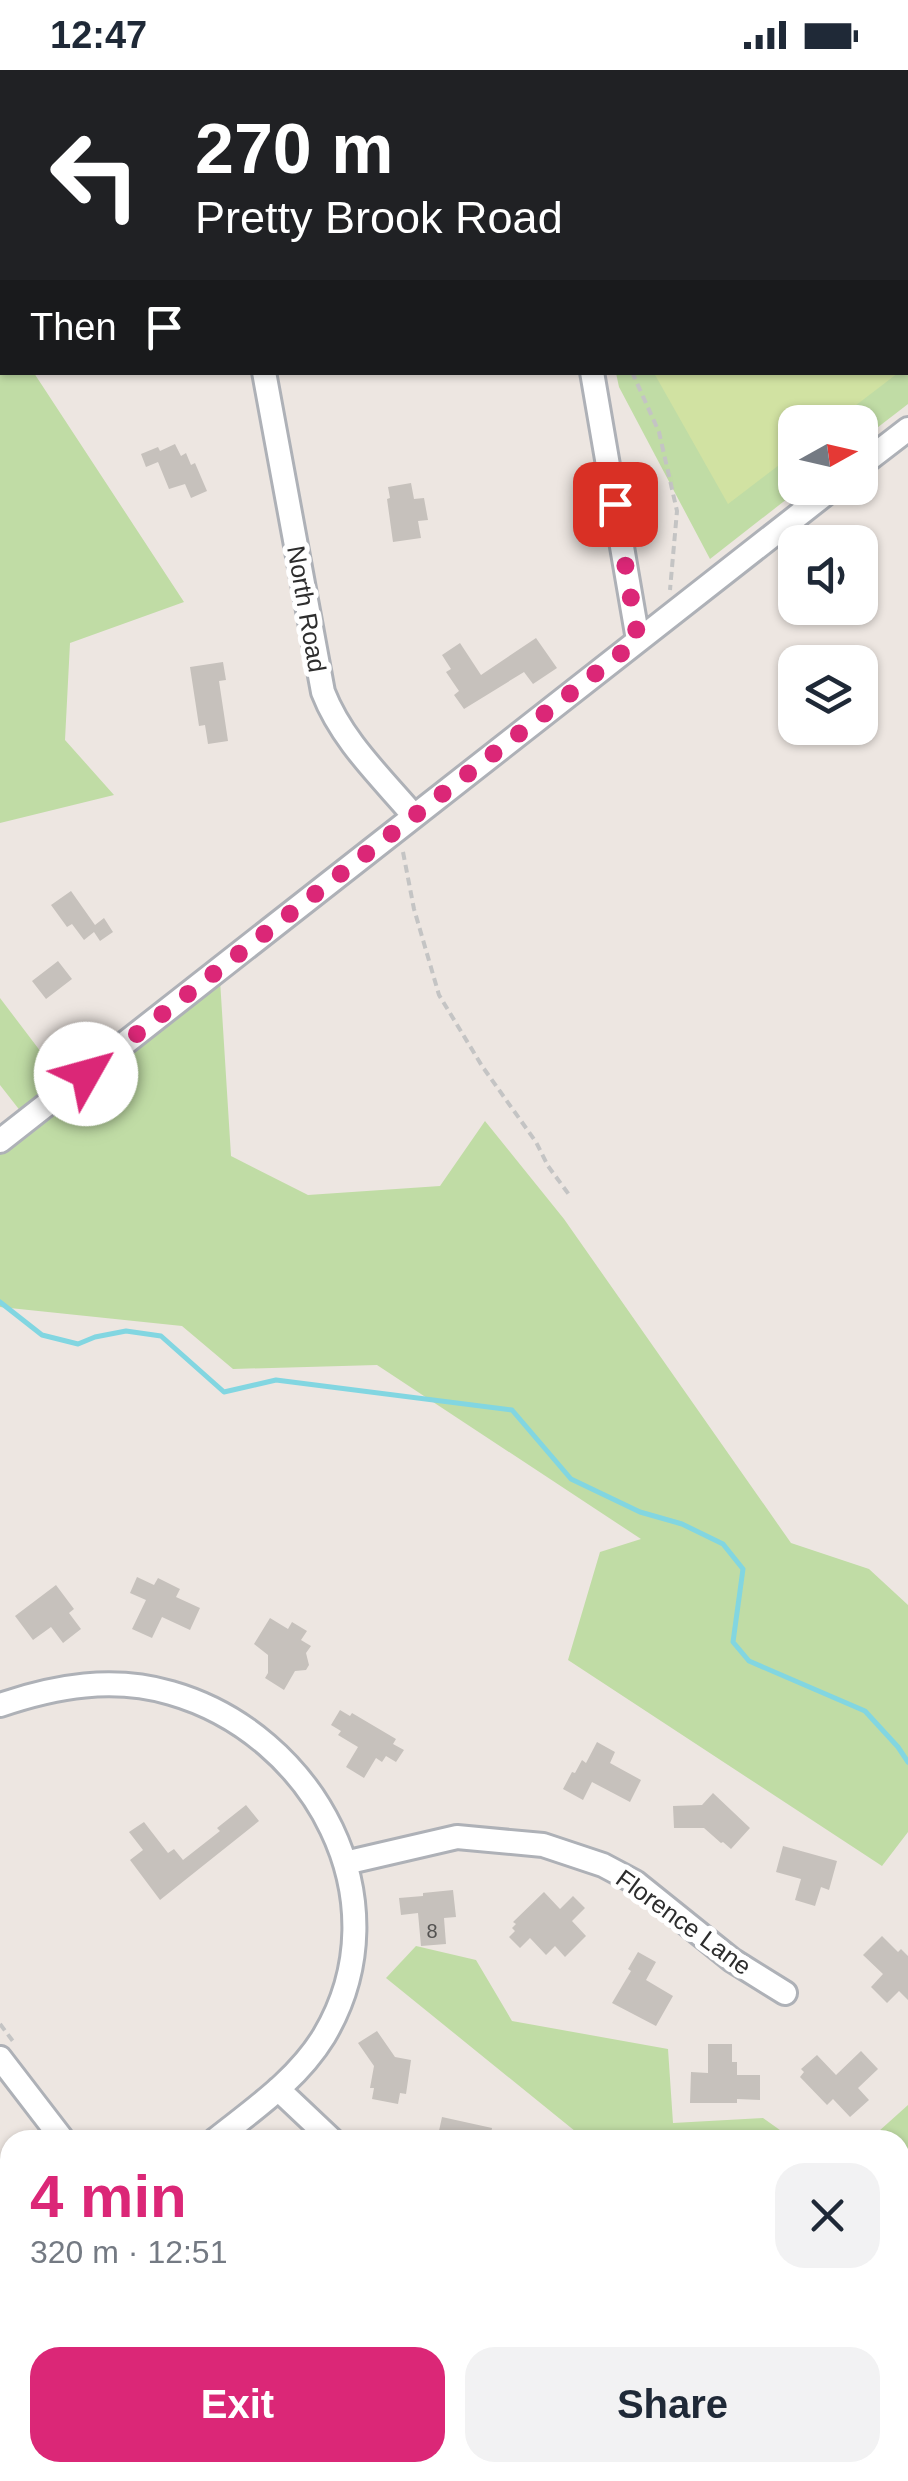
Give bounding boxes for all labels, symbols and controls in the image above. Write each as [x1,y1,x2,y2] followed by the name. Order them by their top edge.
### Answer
[50,14,147,56] text: 12:47
[30,110,160,240] icon: left
[195,110,393,188] text: 270 m
[195,192,563,243] text: Pretty Brook Road
[137,300,192,355] icon: arrive
[30,306,117,348] text: Then
[778,405,878,505] north arrow
[778,405,878,745] map controls
[573,462,658,547] pin
[588,477,643,532] icon: arrive
[778,525,878,625] button: sound
[282,544,332,674] street label: North Road
[778,645,878,745] button: layers
[34,1022,138,1126] position arrow
[611,1864,757,1980] street label: Florence Lane
[426,1920,438,1942] house number: 8
[30,2163,187,2230] text: 4 min
[775,2163,880,2268] button: close
[30,2234,227,2270] text: 320 m · 12:51
[30,2347,445,2462] button: Exit
[465,2347,880,2462] button: Share

